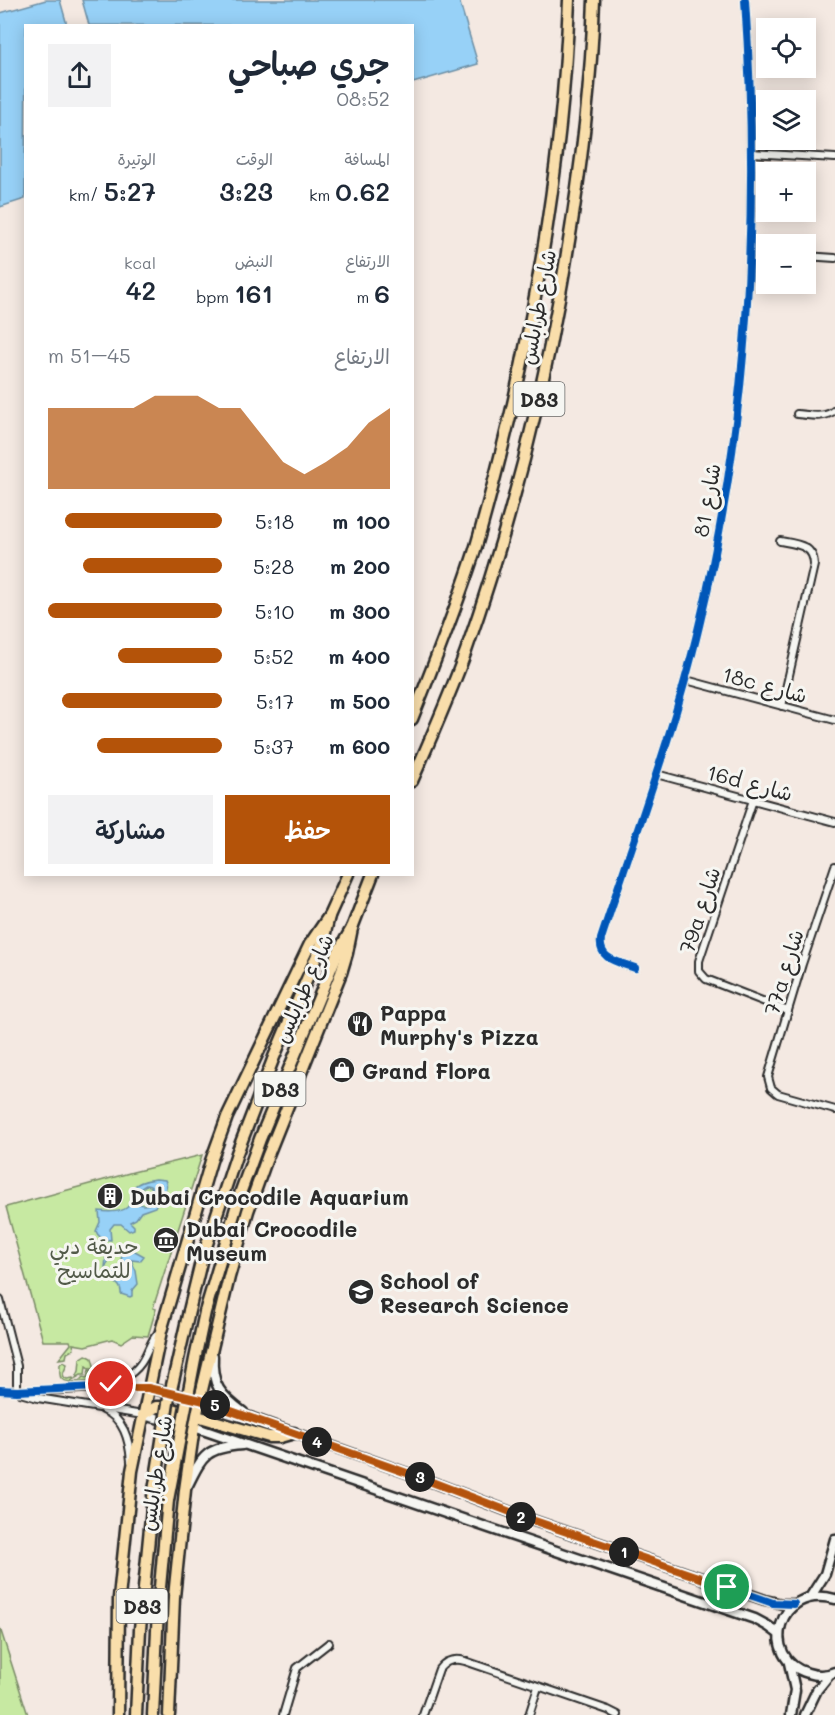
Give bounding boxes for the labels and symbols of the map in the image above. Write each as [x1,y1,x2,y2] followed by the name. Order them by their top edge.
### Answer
[513,247,564,367] street label: شارع طرابلس
[514,382,564,416] road number: D83
[686,461,729,539] street label: شارع 81
[719,660,810,711] street label: 18c شارع
[703,758,796,809] street label: 16d شارع
[672,863,728,958] street label: 79a شارع
[757,926,812,1019] street label: 77a شارع
[267,929,342,1048] street label: شارع طرابلس
[380,999,539,1051] place label: Pappa Murphy's Pizza
[345,1009,375,1039] restaurant icon: Pappa Murphy's Pizza
[327,1055,357,1085] shop icon: Grand Flora
[362,1057,491,1084] place label: Grand Flora
[254,1072,306,1106] road number: D83
[95,1181,125,1211] building icon: Dubai Crocodile Aquarium
[130,1183,409,1210] place label: Dubai Crocodile Aquarium
[186,1215,357,1266] place label: Dubai Crocodile Museum
[151,1225,181,1255] museum icon: Dubai Crocodile Museum
[49,1232,139,1285] park label: حديقة دبي للتماسيح
[380,1267,569,1318] place label: School of Research Science
[346,1277,376,1307] school or university icon: School of Research Science
[85,1358,136,1409] pin
[200,1390,230,1420] pin: 5
[133,1413,180,1533] street label: شارع طرابلس
[302,1427,332,1457] pin: 4
[405,1462,435,1492] pin: 3
[506,1502,536,1532] pin: 2
[609,1537,639,1567] pin: 1
[701,1561,752,1612] pin
[116,1589,168,1623] road number: D83

